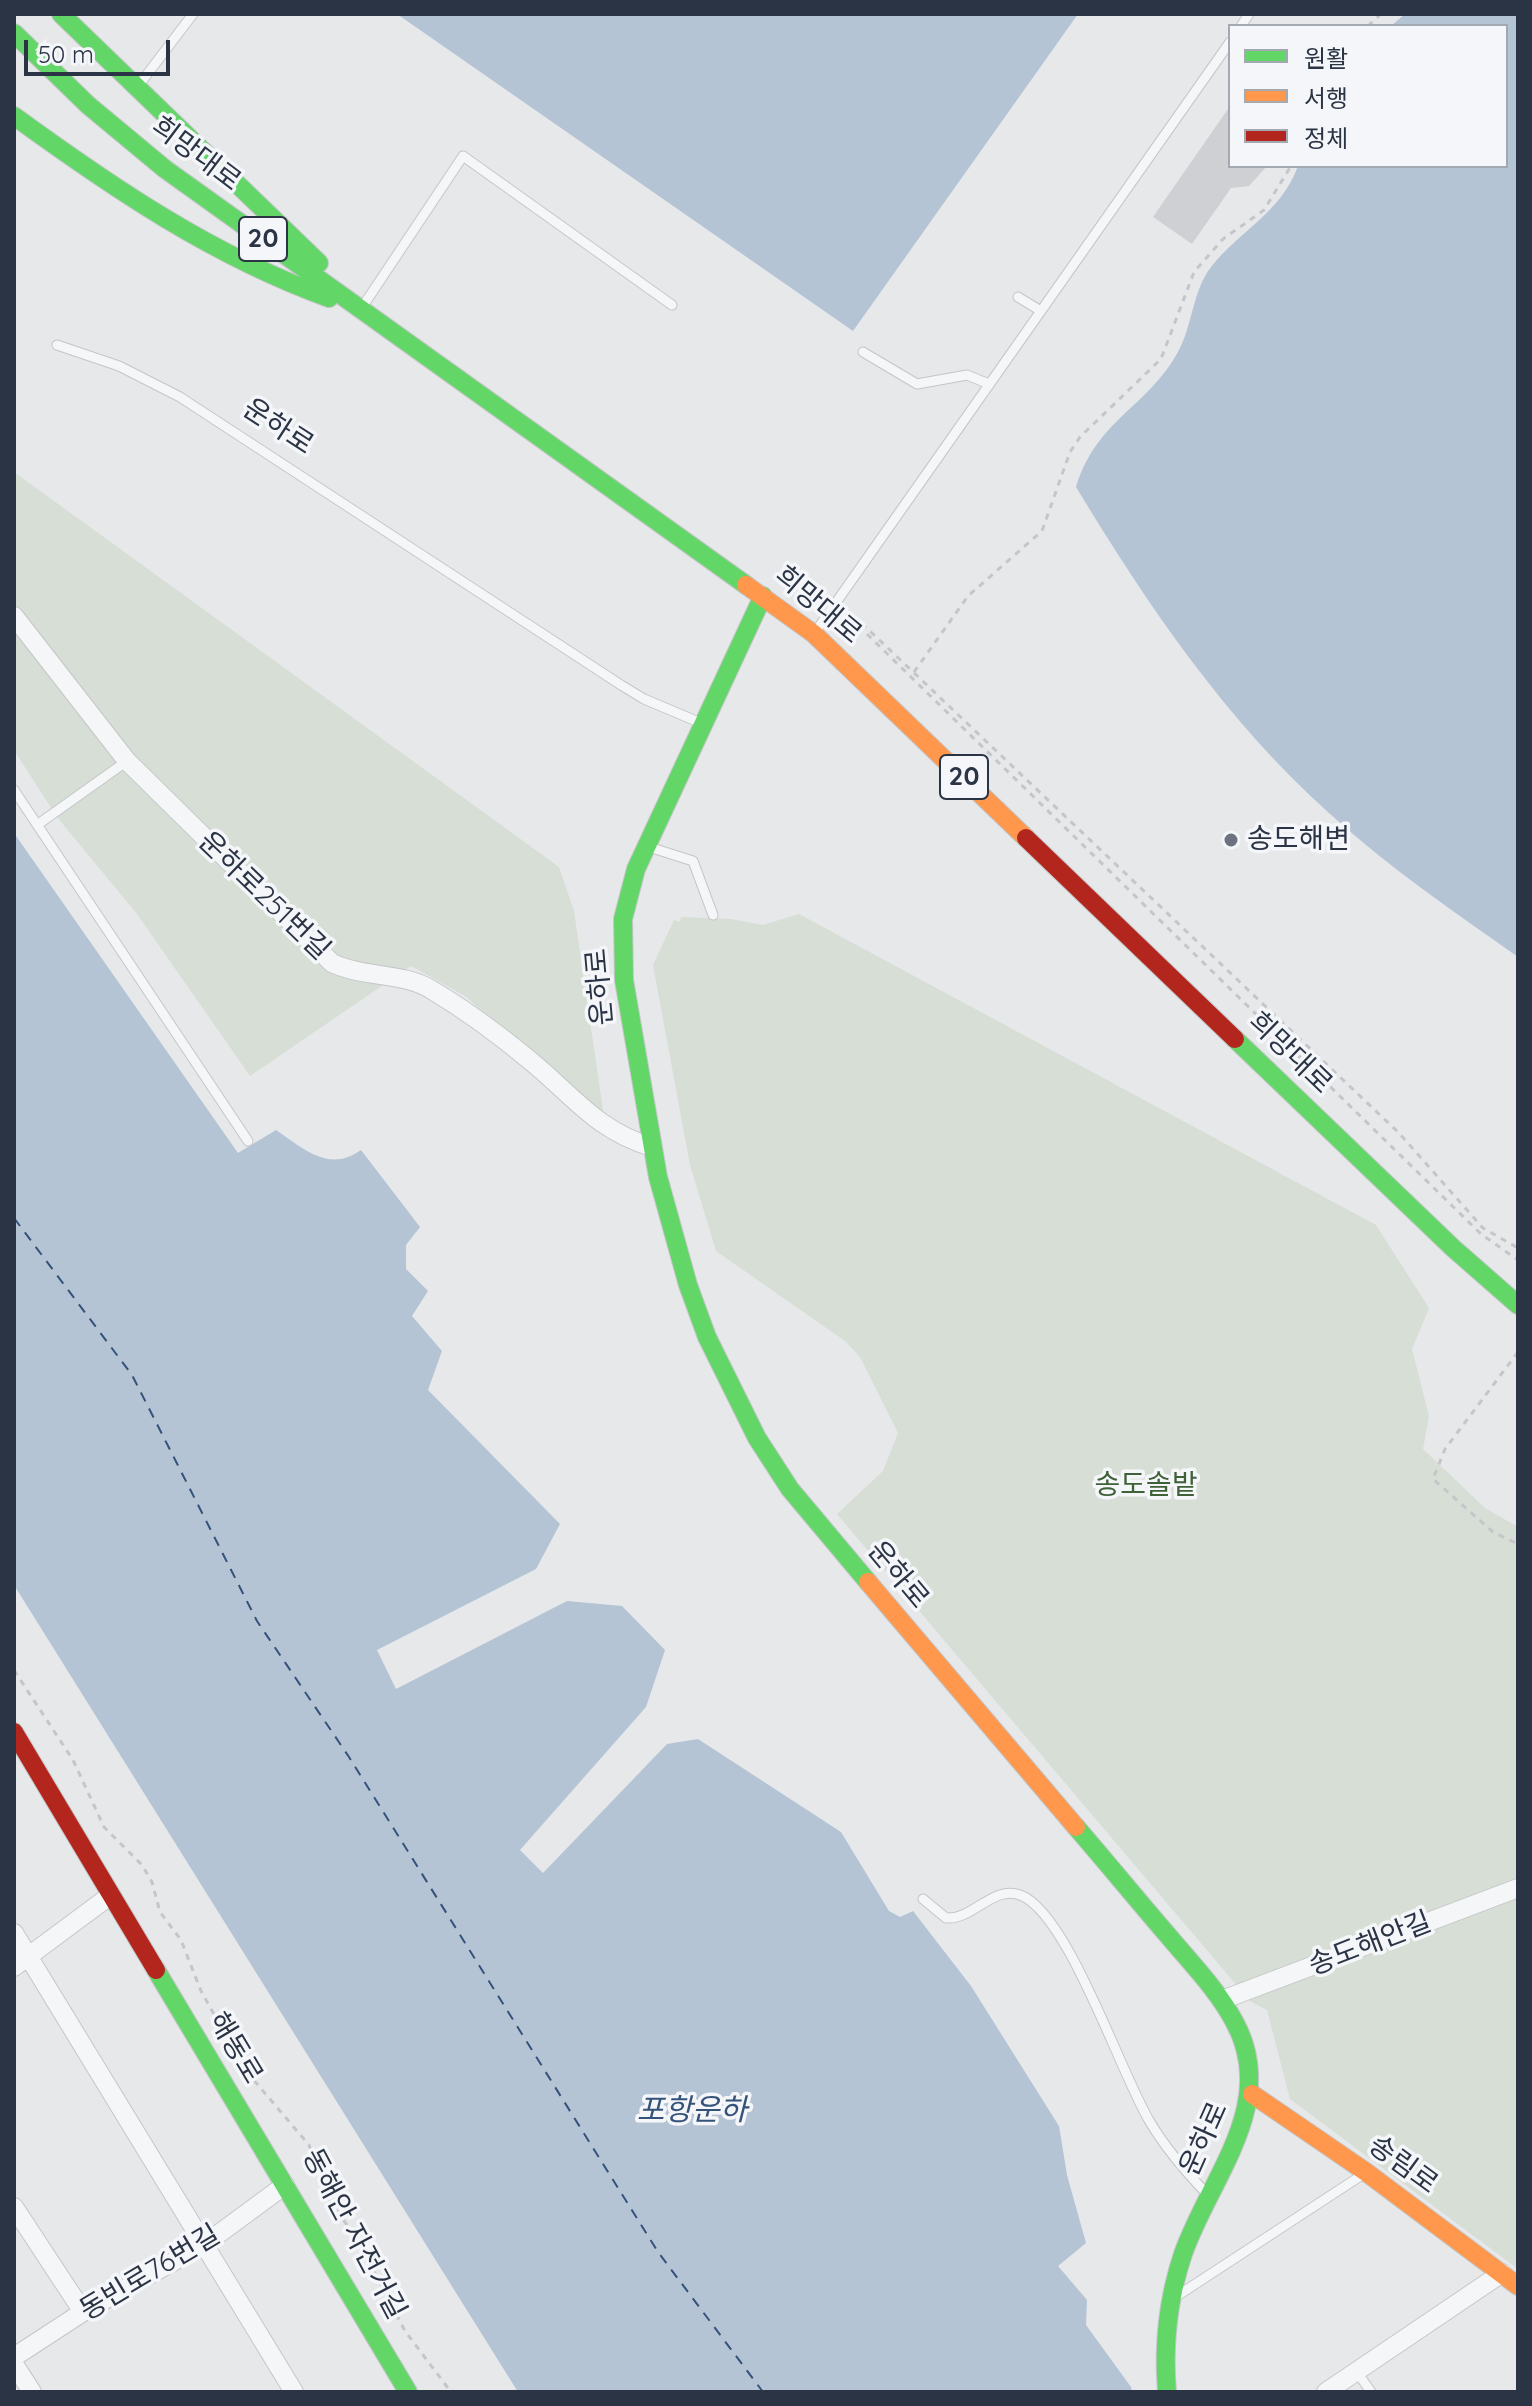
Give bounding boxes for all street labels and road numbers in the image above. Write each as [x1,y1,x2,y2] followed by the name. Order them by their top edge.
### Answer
[145,110,247,198] street label: 희망대로
[239,217,287,261] road number: 20
[236,392,320,462] street label: 운하로
[768,559,868,651] street label: 희망대로
[940,755,988,799] road number: 20
[191,825,337,967] street label: 운하로251번길
[580,947,620,1027] street label: 운하로
[1241,1005,1339,1101] street label: 희망대로
[860,1535,936,1615] street label: 운하로
[1304,1905,1436,1983] street label: 송도해안길
[201,2006,269,2090] street label: 해동로
[1173,2097,1235,2181] street label: 운하로
[1362,2129,1444,2201] street label: 송림로
[295,2143,413,2325] street label: 동해안 자전거길
[74,2218,226,2328] street label: 동빈로76번길

